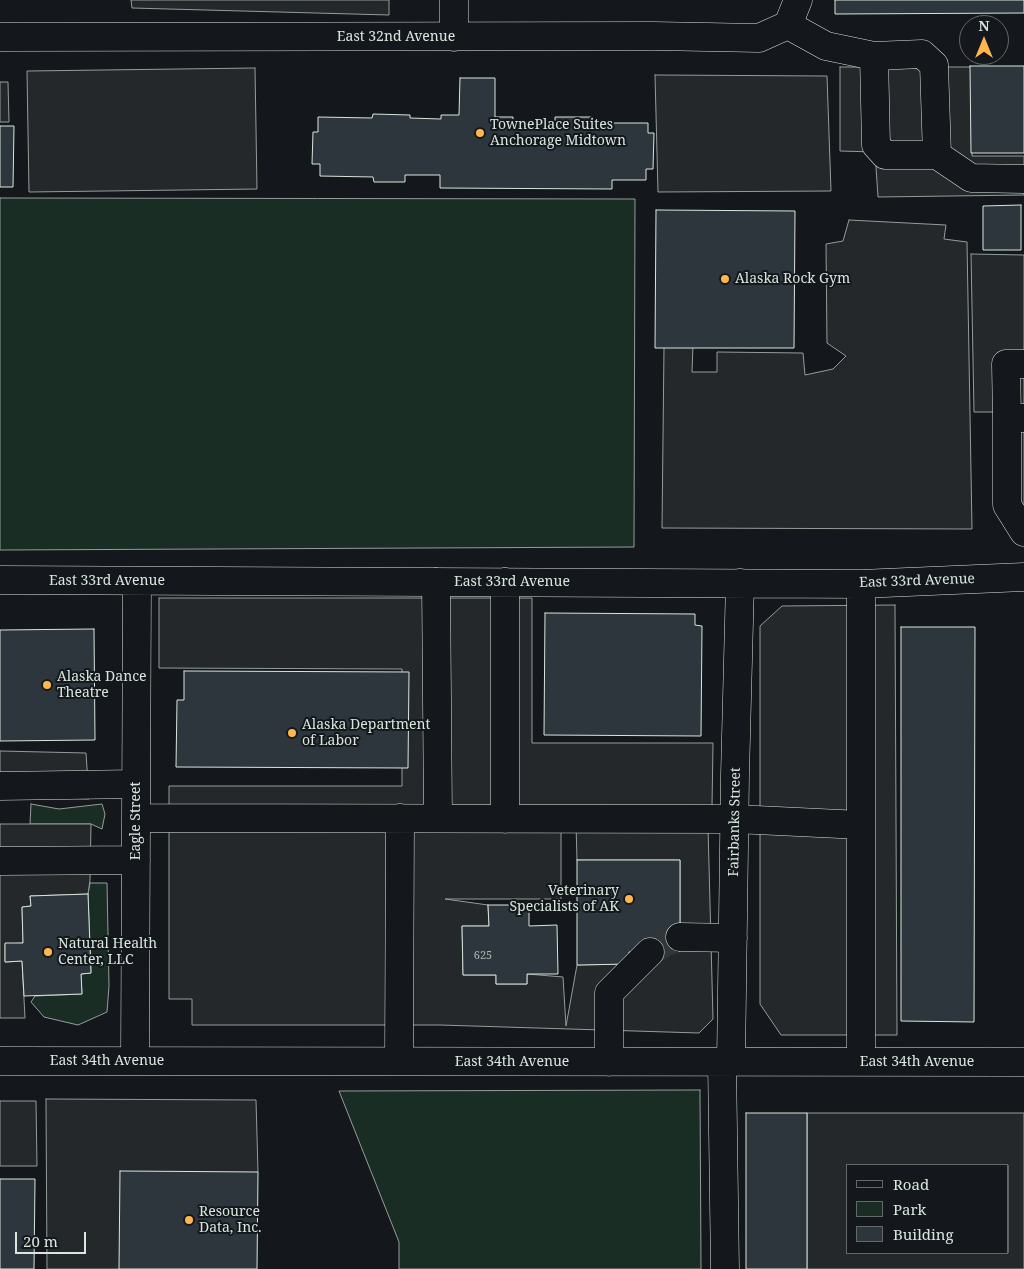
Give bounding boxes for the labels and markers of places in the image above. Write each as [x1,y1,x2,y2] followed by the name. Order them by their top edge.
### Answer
[490,117,626,150] place label: TownePlace Suites Anchorage Midtown
[474,127,486,139] marker: TownePlace Suites Anchorage Midtown
[735,271,850,287] place label: Alaska Rock Gym
[719,273,731,285] marker: Alaska Rock Gym
[57,669,147,702] place label: Alaska Dance Theatre
[41,679,53,691] marker: Alaska Dance Theatre
[302,717,430,750] place label: Alaska Department of Labor
[286,727,298,739] marker: Alaska Department of Labor
[509,883,619,916] place label: Veterinary Specialists of AK
[623,893,635,905] marker: Veterinary Specialists of AK
[58,936,157,969] place label: Natural Health Center, LLC
[42,946,54,958] marker: Natural Health Center, LLC
[199,1204,262,1236] place label: Resource Data, Inc.
[183,1214,195,1226] marker: Resource Data, Inc.

